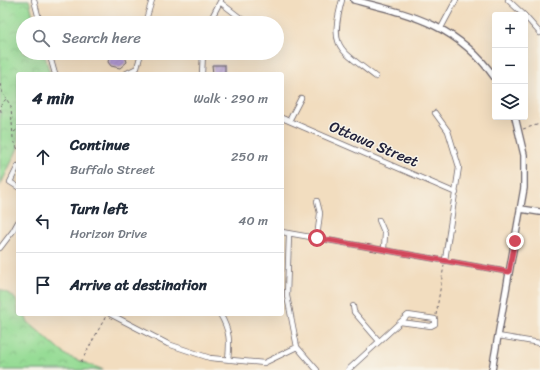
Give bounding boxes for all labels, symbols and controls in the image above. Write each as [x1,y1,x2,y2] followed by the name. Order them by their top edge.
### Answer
[492,12,528,120] map controls
[492,12,528,48] button: +
[16,16,284,60] search box
[62,25,141,51] text: Search here
[30,27,52,49] icon: search
[492,48,528,84] button: −
[32,83,74,113] text: 4 min
[492,84,528,120] button: layers
[194,87,268,110] text: Walk · 290 m
[325,113,423,175] street label: Ottawa Street
[70,132,130,158] text: Continue
[231,145,268,168] text: 250 m
[32,146,54,168] icon: ahead
[70,158,155,181] text: Buffalo Street
[70,196,128,222] text: Turn left
[238,209,268,232] text: 40 m
[32,210,54,232] icon: left
[70,222,147,245] text: Horizon Drive
[308,229,326,247] route start
[506,232,524,250] route end
[70,272,207,298] text: Arrive at destination
[32,274,54,296] icon: arrive

